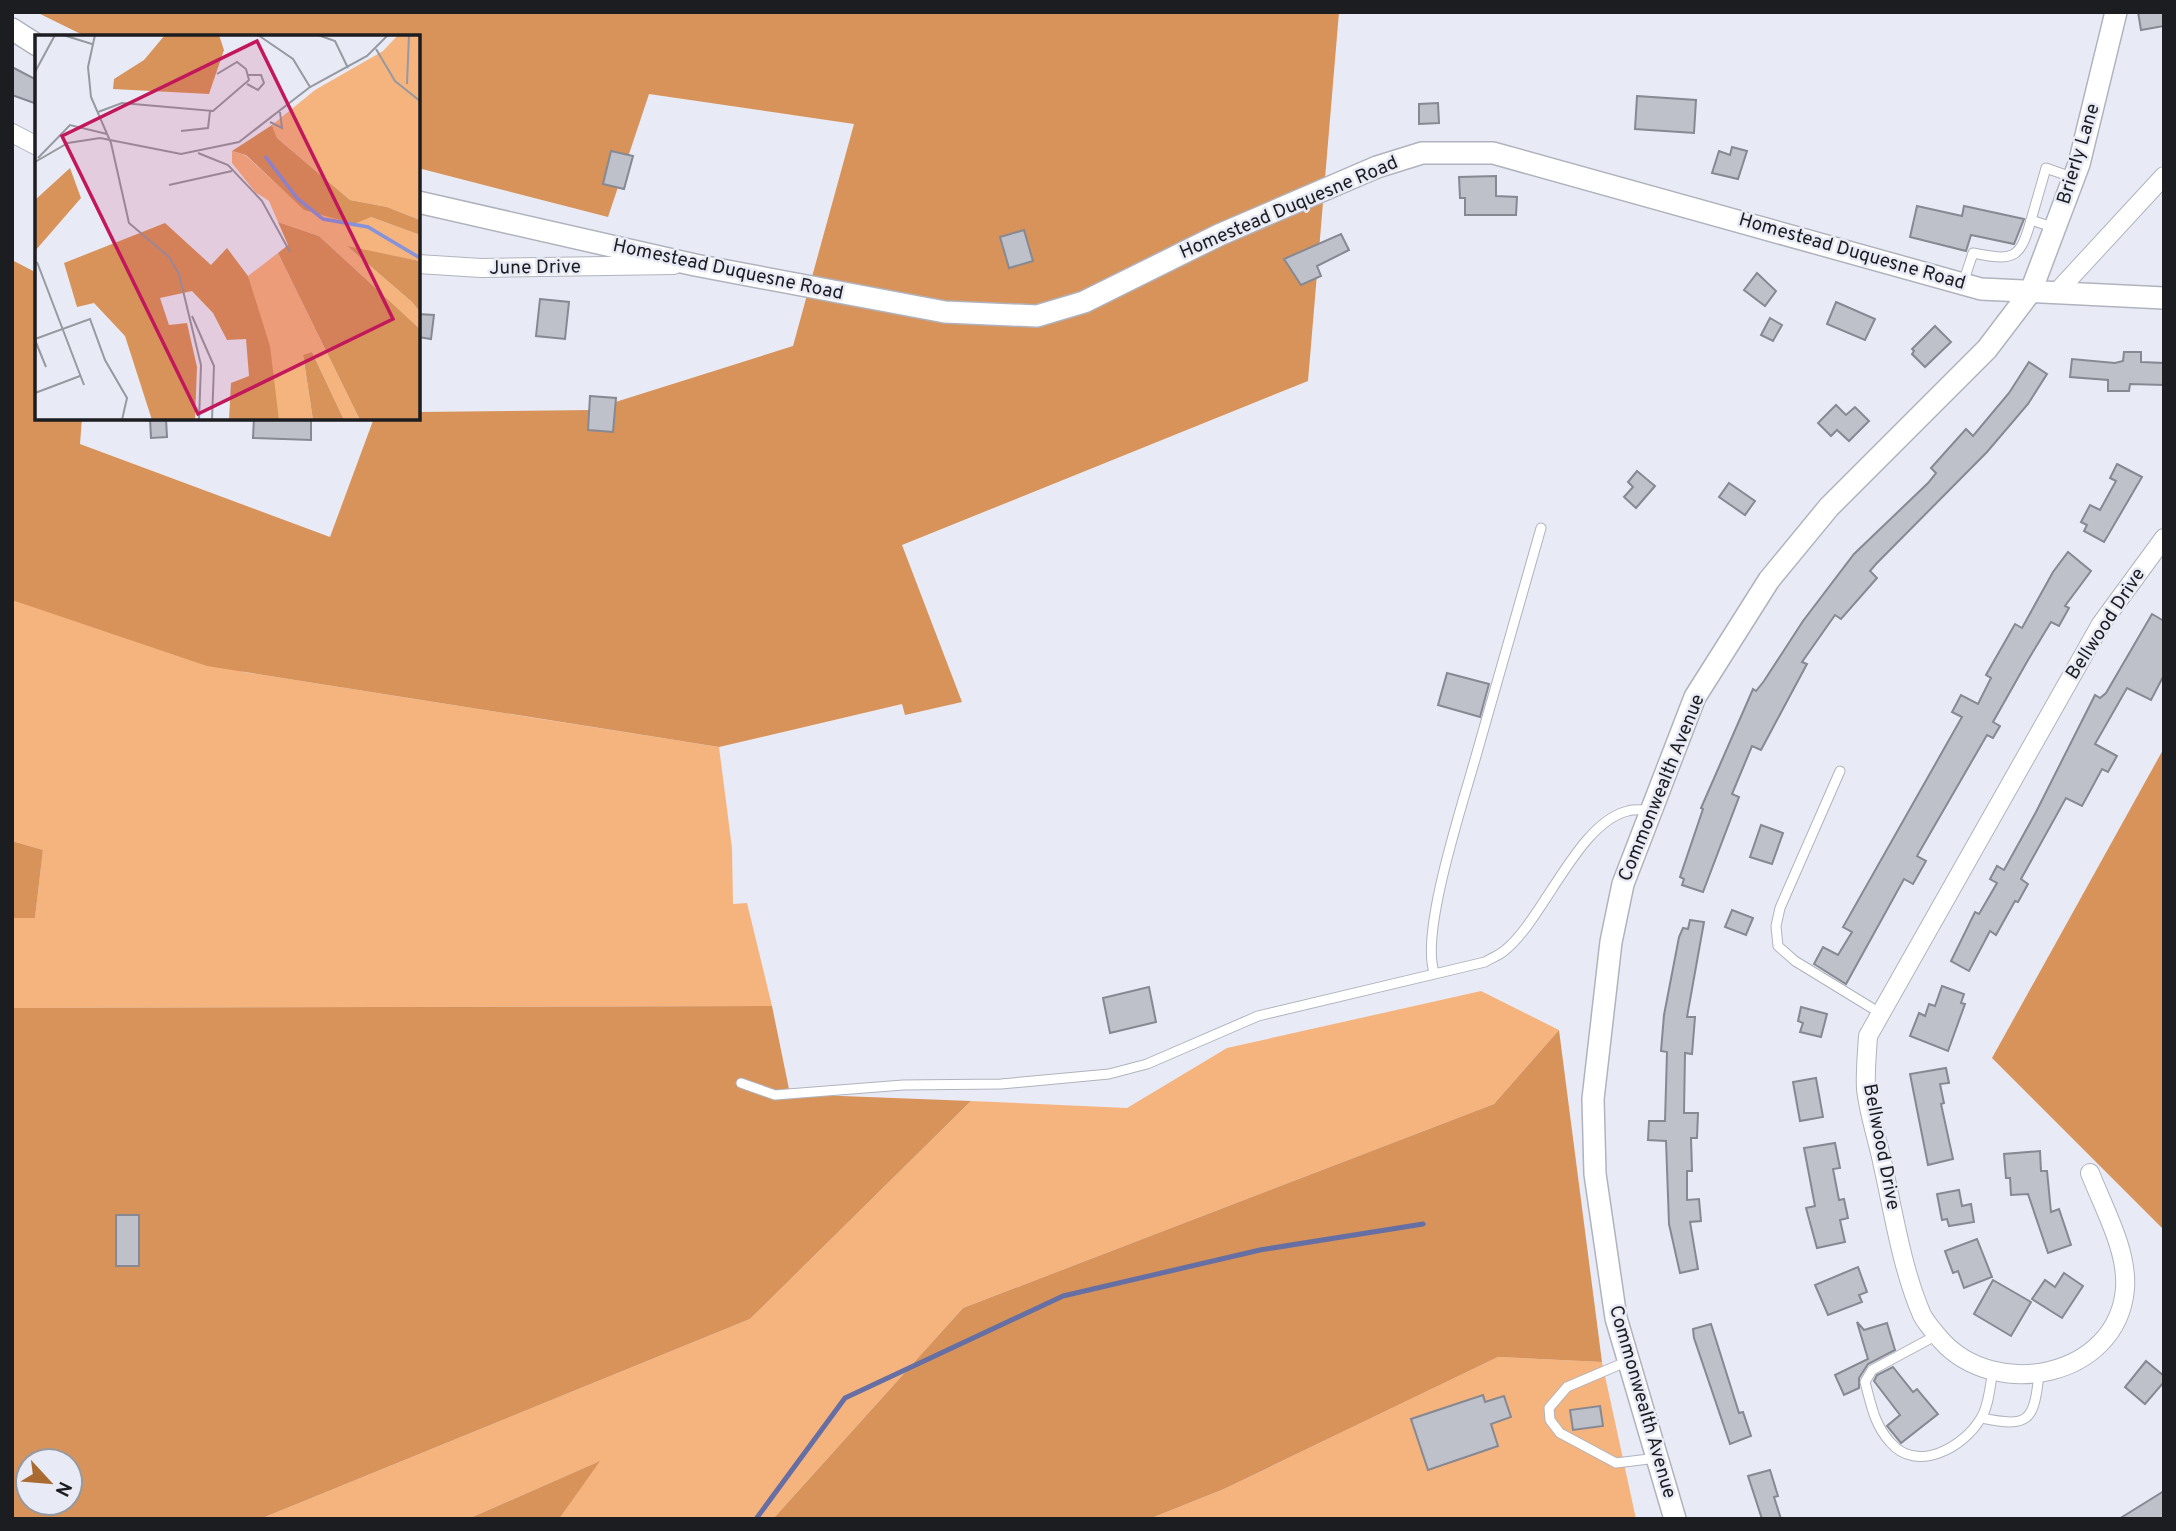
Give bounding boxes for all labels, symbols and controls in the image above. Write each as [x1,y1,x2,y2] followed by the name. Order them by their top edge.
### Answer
[35,35,420,420] inset map
[2052,101,2106,207] street label: Brierly Lane
[1176,151,1402,265] street label: Homestead Duquesne Road
[1736,208,1968,296] street label: Homestead Duquesne Road
[611,234,845,306] street label: Homestead Duquesne Road
[489,255,581,281] street label: June Drive
[2061,564,2151,684] street label: Bellwood Drive
[1613,691,1711,885] street label: Commonwealth Avenue
[1857,1082,1905,1212] street label: Bellwood Drive
[1603,1303,1681,1501] street label: Commonwealth Avenue
[14,1447,84,1517] north arrow
[49,1477,76,1500] text: N

